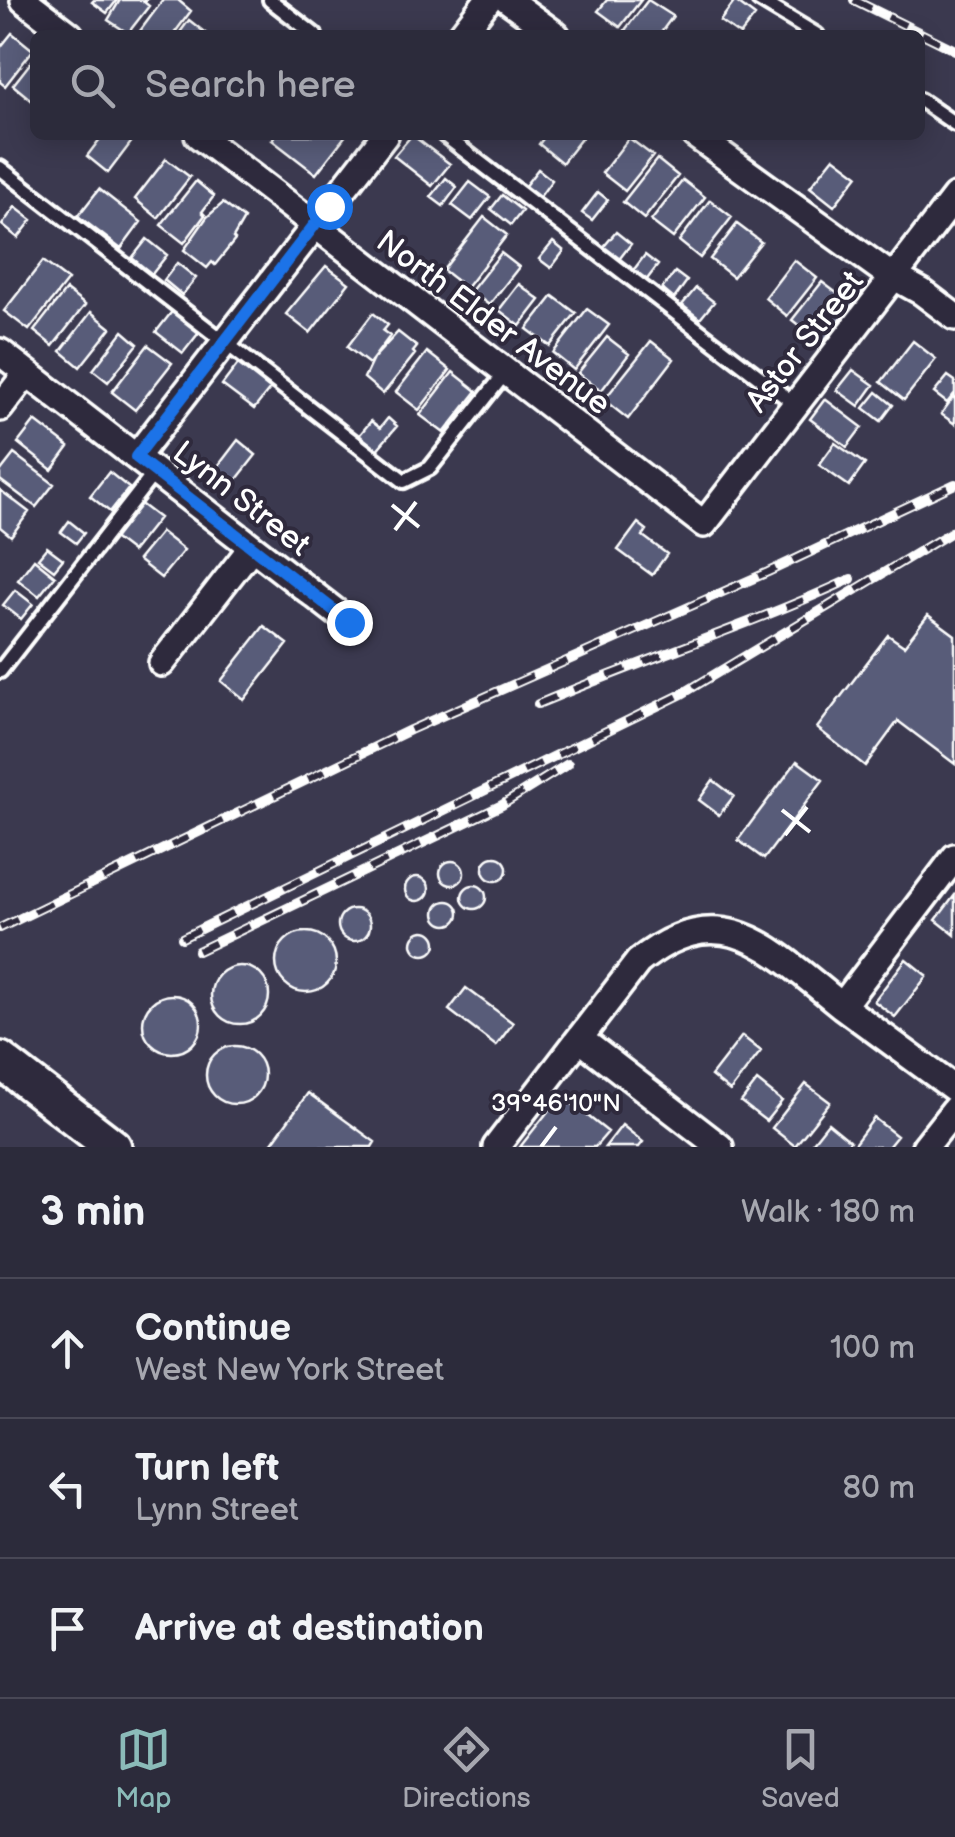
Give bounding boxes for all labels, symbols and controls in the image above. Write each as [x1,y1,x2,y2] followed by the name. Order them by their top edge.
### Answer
[30,30,925,140] search box
[65,58,120,113] icon: search
[145,63,356,108] text: Search here
[307,184,353,230] route start
[368,222,618,424] street label: North Elder Avenue
[738,263,873,420] street label: Astor Street
[165,433,318,565] street label: Lynn Street
[327,600,373,646] route end
[491,1088,621,1119] text: 39°46'10"N
[40,1187,145,1238] text: 3 min
[741,1193,915,1232] text: Walk · 180 m
[135,1306,291,1351] text: Continue
[40,1321,95,1376] icon: ahead
[830,1329,915,1368] text: 100 m
[135,1351,444,1390] text: West New York Street
[135,1446,279,1491] text: Turn left
[40,1461,95,1516] icon: left
[842,1469,915,1508] text: 80 m
[135,1491,299,1530] text: Lynn Street
[40,1601,95,1656] icon: arrive
[135,1606,484,1651] text: Arrive at destination
[115,1722,172,1815] tab: Map
[402,1722,531,1815] tab: Directions
[761,1722,840,1815] tab: Saved

